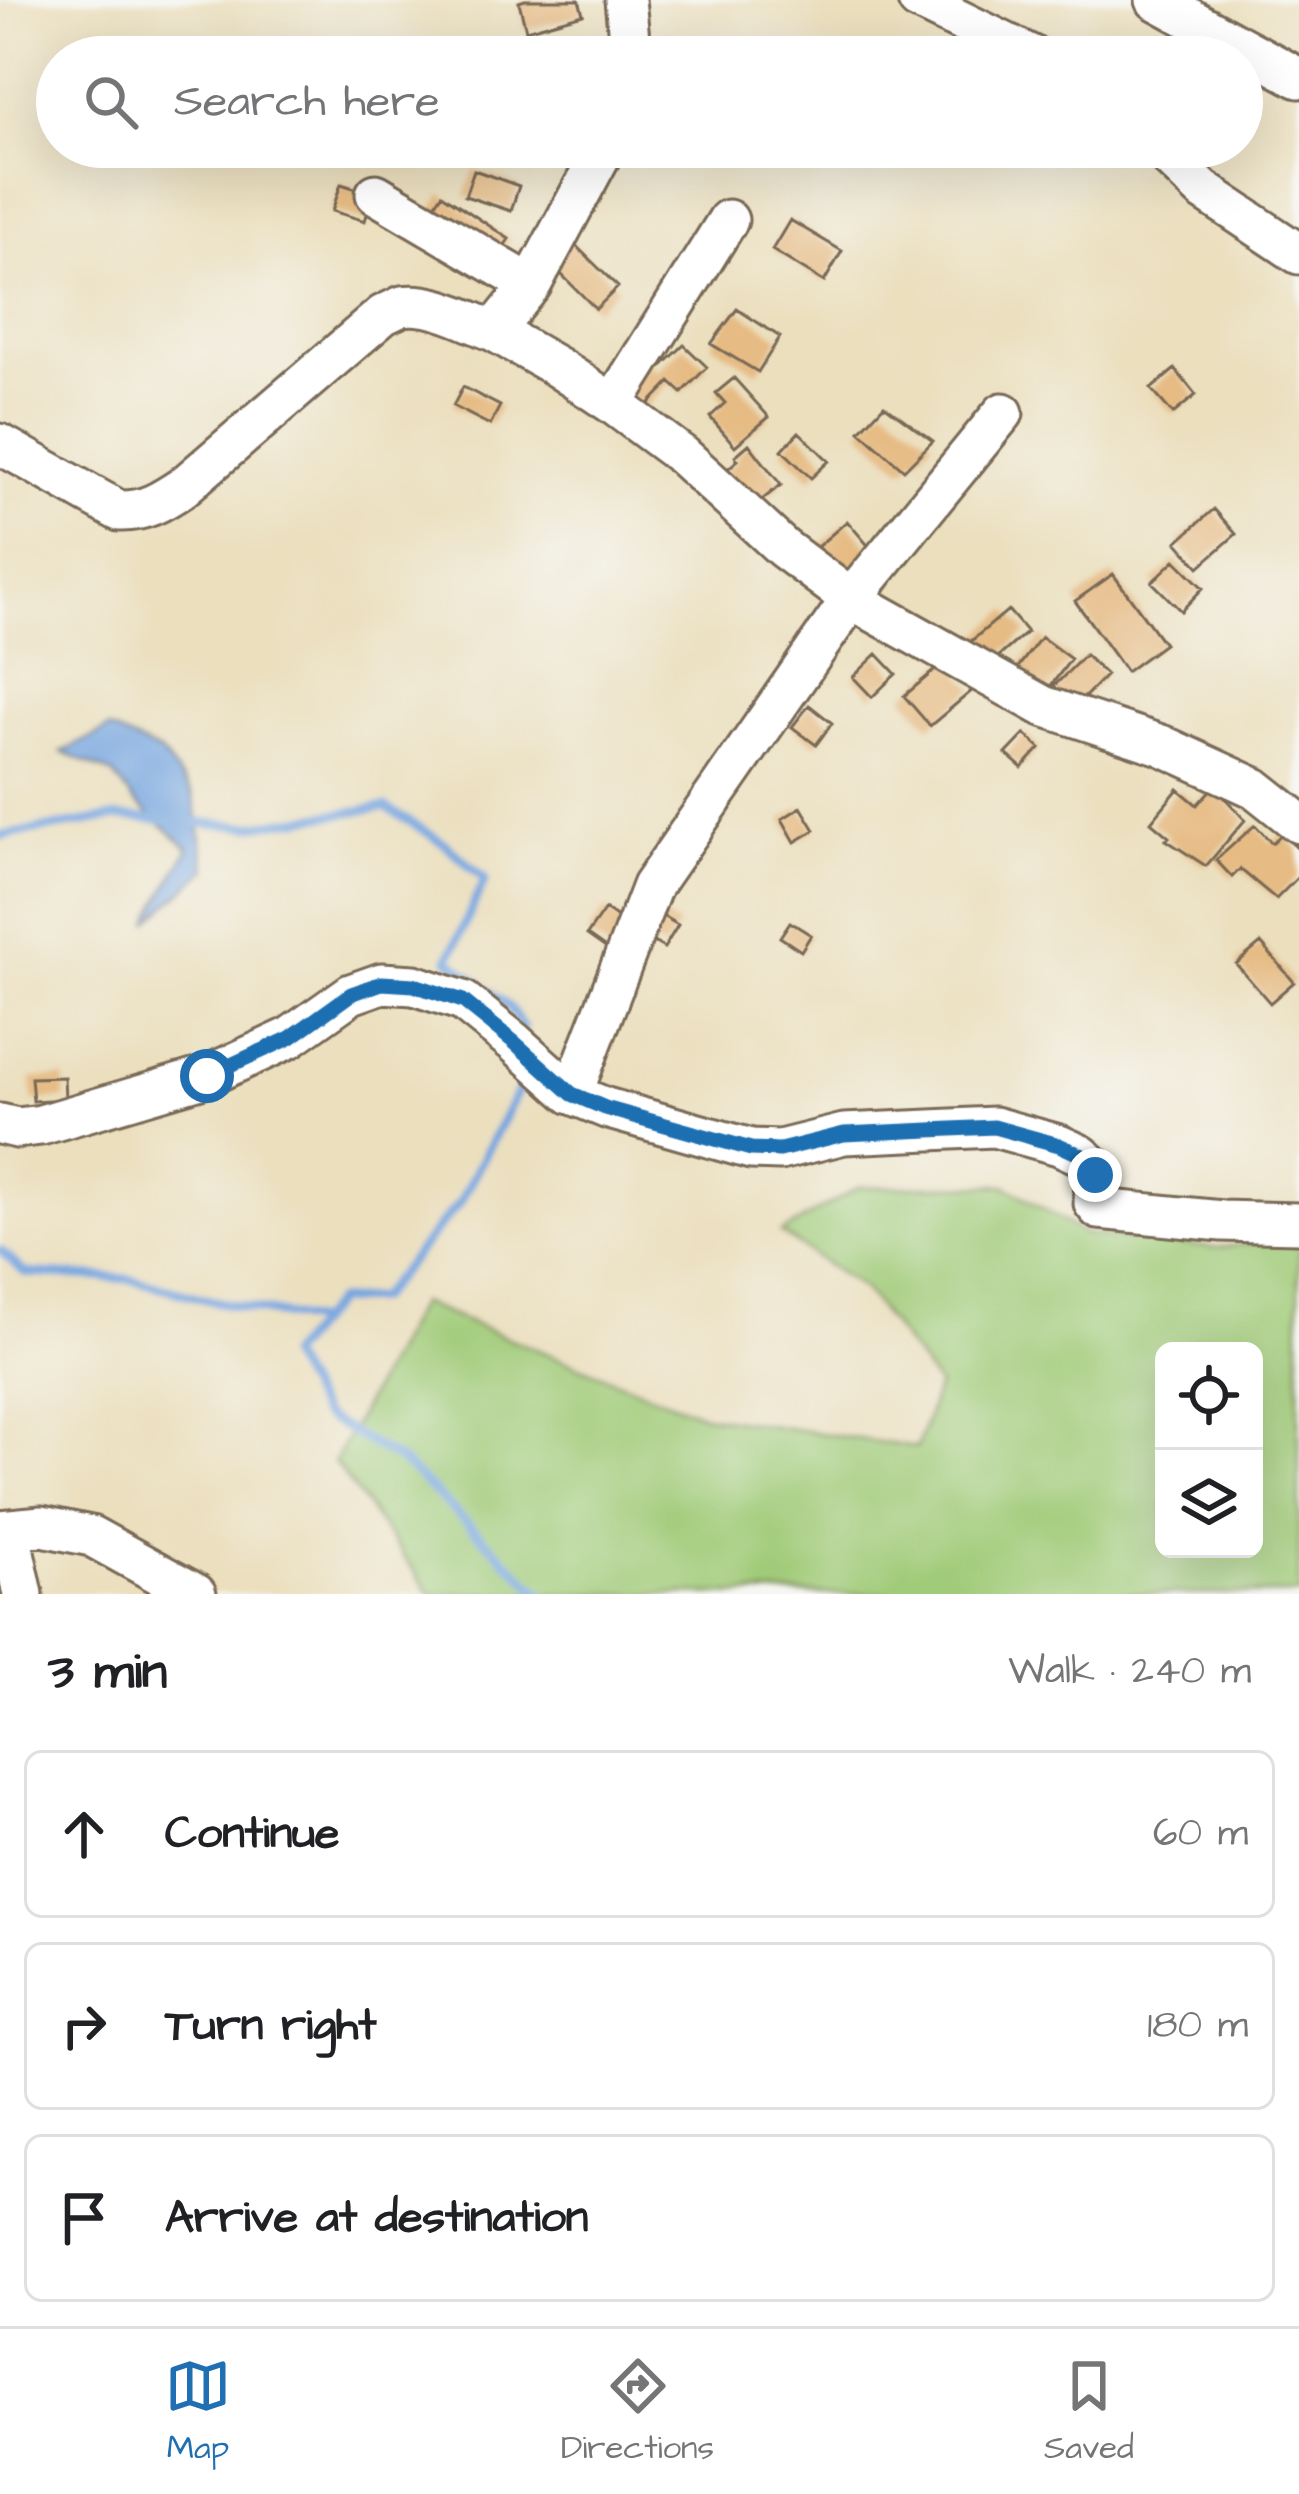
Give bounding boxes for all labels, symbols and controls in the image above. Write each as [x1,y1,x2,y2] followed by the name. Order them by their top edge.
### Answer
[36,36,1263,168] search box
[78,69,144,135] icon: search
[174,71,440,133] text: Search here
[180,1049,234,1103] route start
[1068,1148,1122,1202] route end
[1155,1342,1263,1558] map controls
[1155,1342,1263,1450] button: locate
[1155,1450,1263,1558] button: layers
[48,1637,167,1708] text: 3 min
[1008,1645,1251,1699] text: Walk · 240 m
[51,1801,117,1867] icon: ahead
[165,1803,339,1865] text: Continue
[1153,1807,1248,1861] text: 60 m
[51,1993,117,2059] icon: right
[165,1995,377,2057] text: Turn right
[1147,1999,1248,2053] text: 180 m
[51,2185,117,2251] icon: arrive
[165,2187,588,2249] text: Arrive at destination
[165,2353,231,2471] tab: Map
[561,2353,714,2471] tab: Directions
[1044,2353,1134,2471] tab: Saved

